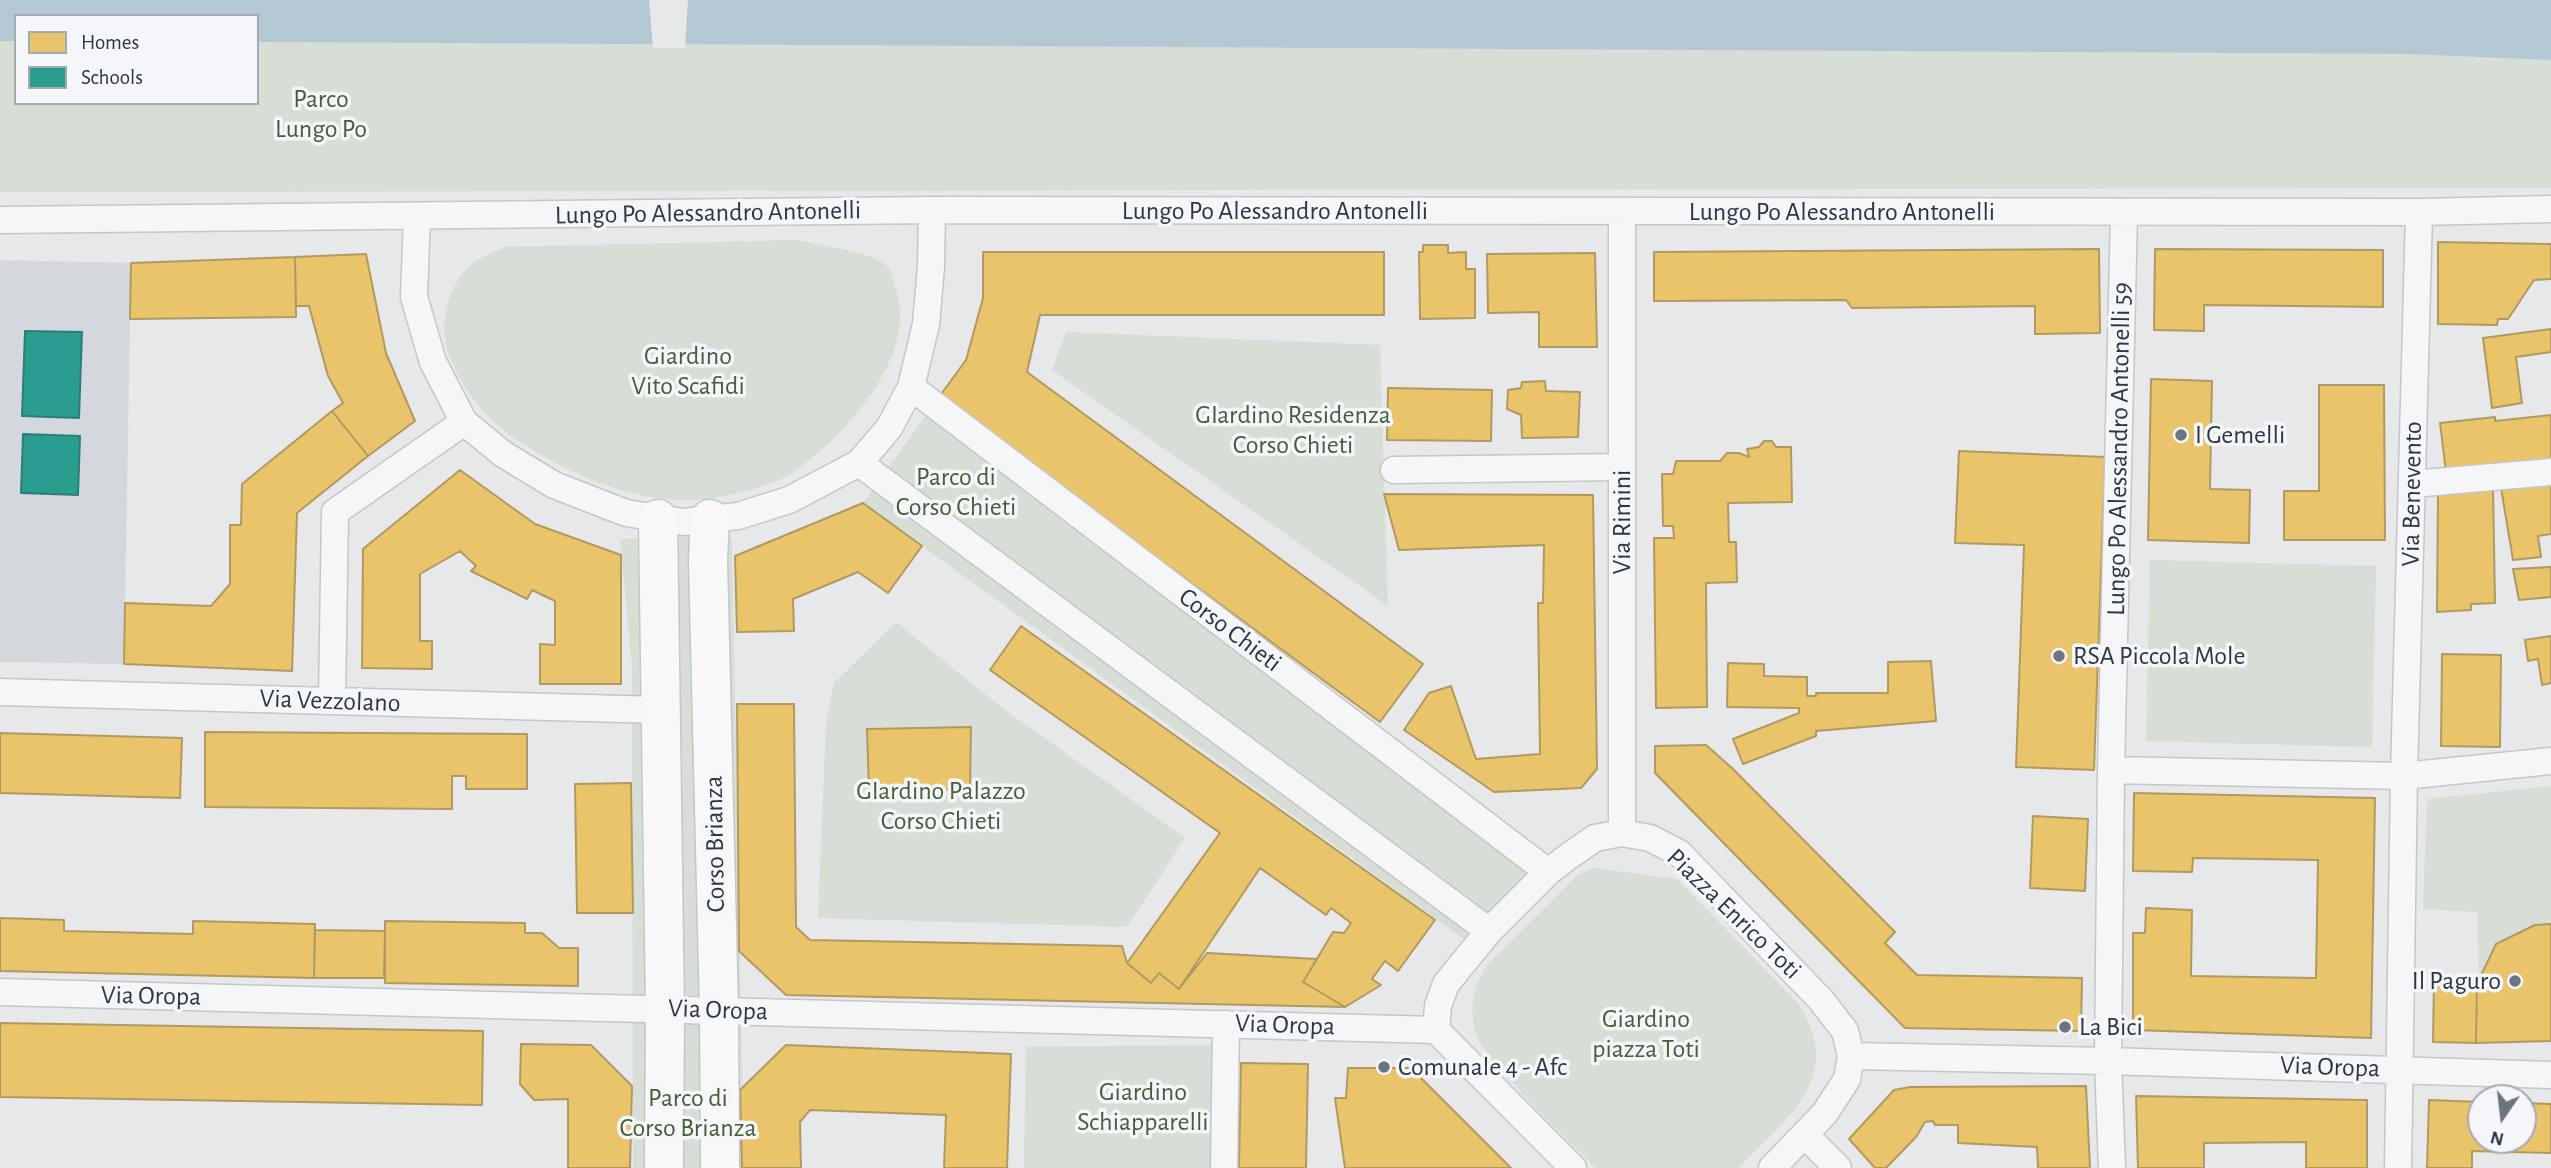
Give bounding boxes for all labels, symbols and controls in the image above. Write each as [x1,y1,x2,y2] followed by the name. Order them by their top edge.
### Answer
[14,14,259,105] legend
[81,32,139,53] text: Homes
[81,67,143,88] text: Schools
[275,83,367,144] park label: Parco Lungo Po
[555,195,861,231] street label: Lungo Po Alessandro Antonelli
[1122,195,1428,227] street label: Lungo Po Alessandro Antonelli
[1689,196,1995,228] street label: Lungo Po Alessandro Antonelli
[2100,282,2138,616] street label: Lungo Po Alessandro Antonelli 59
[631,340,745,402] park label: Giardino Vito Scafidi
[1195,399,1391,460] park label: GIardino Residenza Corso Chieti
[2195,419,2285,451] place label: I Gemelli
[2395,421,2429,567] street label: Via Benevento
[2173,427,2189,443] marker: I Gemelli
[896,461,1016,522] park label: Parco di Corso Chieti
[1606,470,1638,574] street label: Via Rimini
[1173,581,1287,679] street label: Corso Chieti
[2073,640,2246,672] place label: RSA Piccola Mole
[2051,648,2067,664] marker: RSA Piccola Mole
[259,683,401,719] street label: Via Vezzolano
[698,775,732,913] street label: Corso Brianza
[856,775,1026,836] park label: GIardino Palazzo Corso Chieti
[1660,842,1808,986] street label: Piazza Enrico Toti
[2412,965,2501,997] place label: Il Paguro
[2507,973,2523,989] marker: Il Paguro
[101,980,201,1012] street label: Via Oropa
[667,993,769,1027] street label: Via Oropa
[1592,1003,1700,1064] park label: Giardino piazza Toti
[1234,1008,1336,1042] street label: Via Oropa
[2079,1011,2143,1043] place label: La Bici
[2057,1019,2073,1035] marker: La Bici
[2279,1050,2381,1084] street label: Via Oropa
[1398,1051,1567,1083] place label: Comunale 4 - Afc
[1376,1059,1392,1075] marker: Comunale 4 - Afc
[1077,1076,1209,1138] park label: Giardino Schiapparelli
[620,1082,756,1144] park label: Parco di Corso Brianza
[2467,1084,2537,1154] north arrow
[2489,1127,2506,1149] text: N

